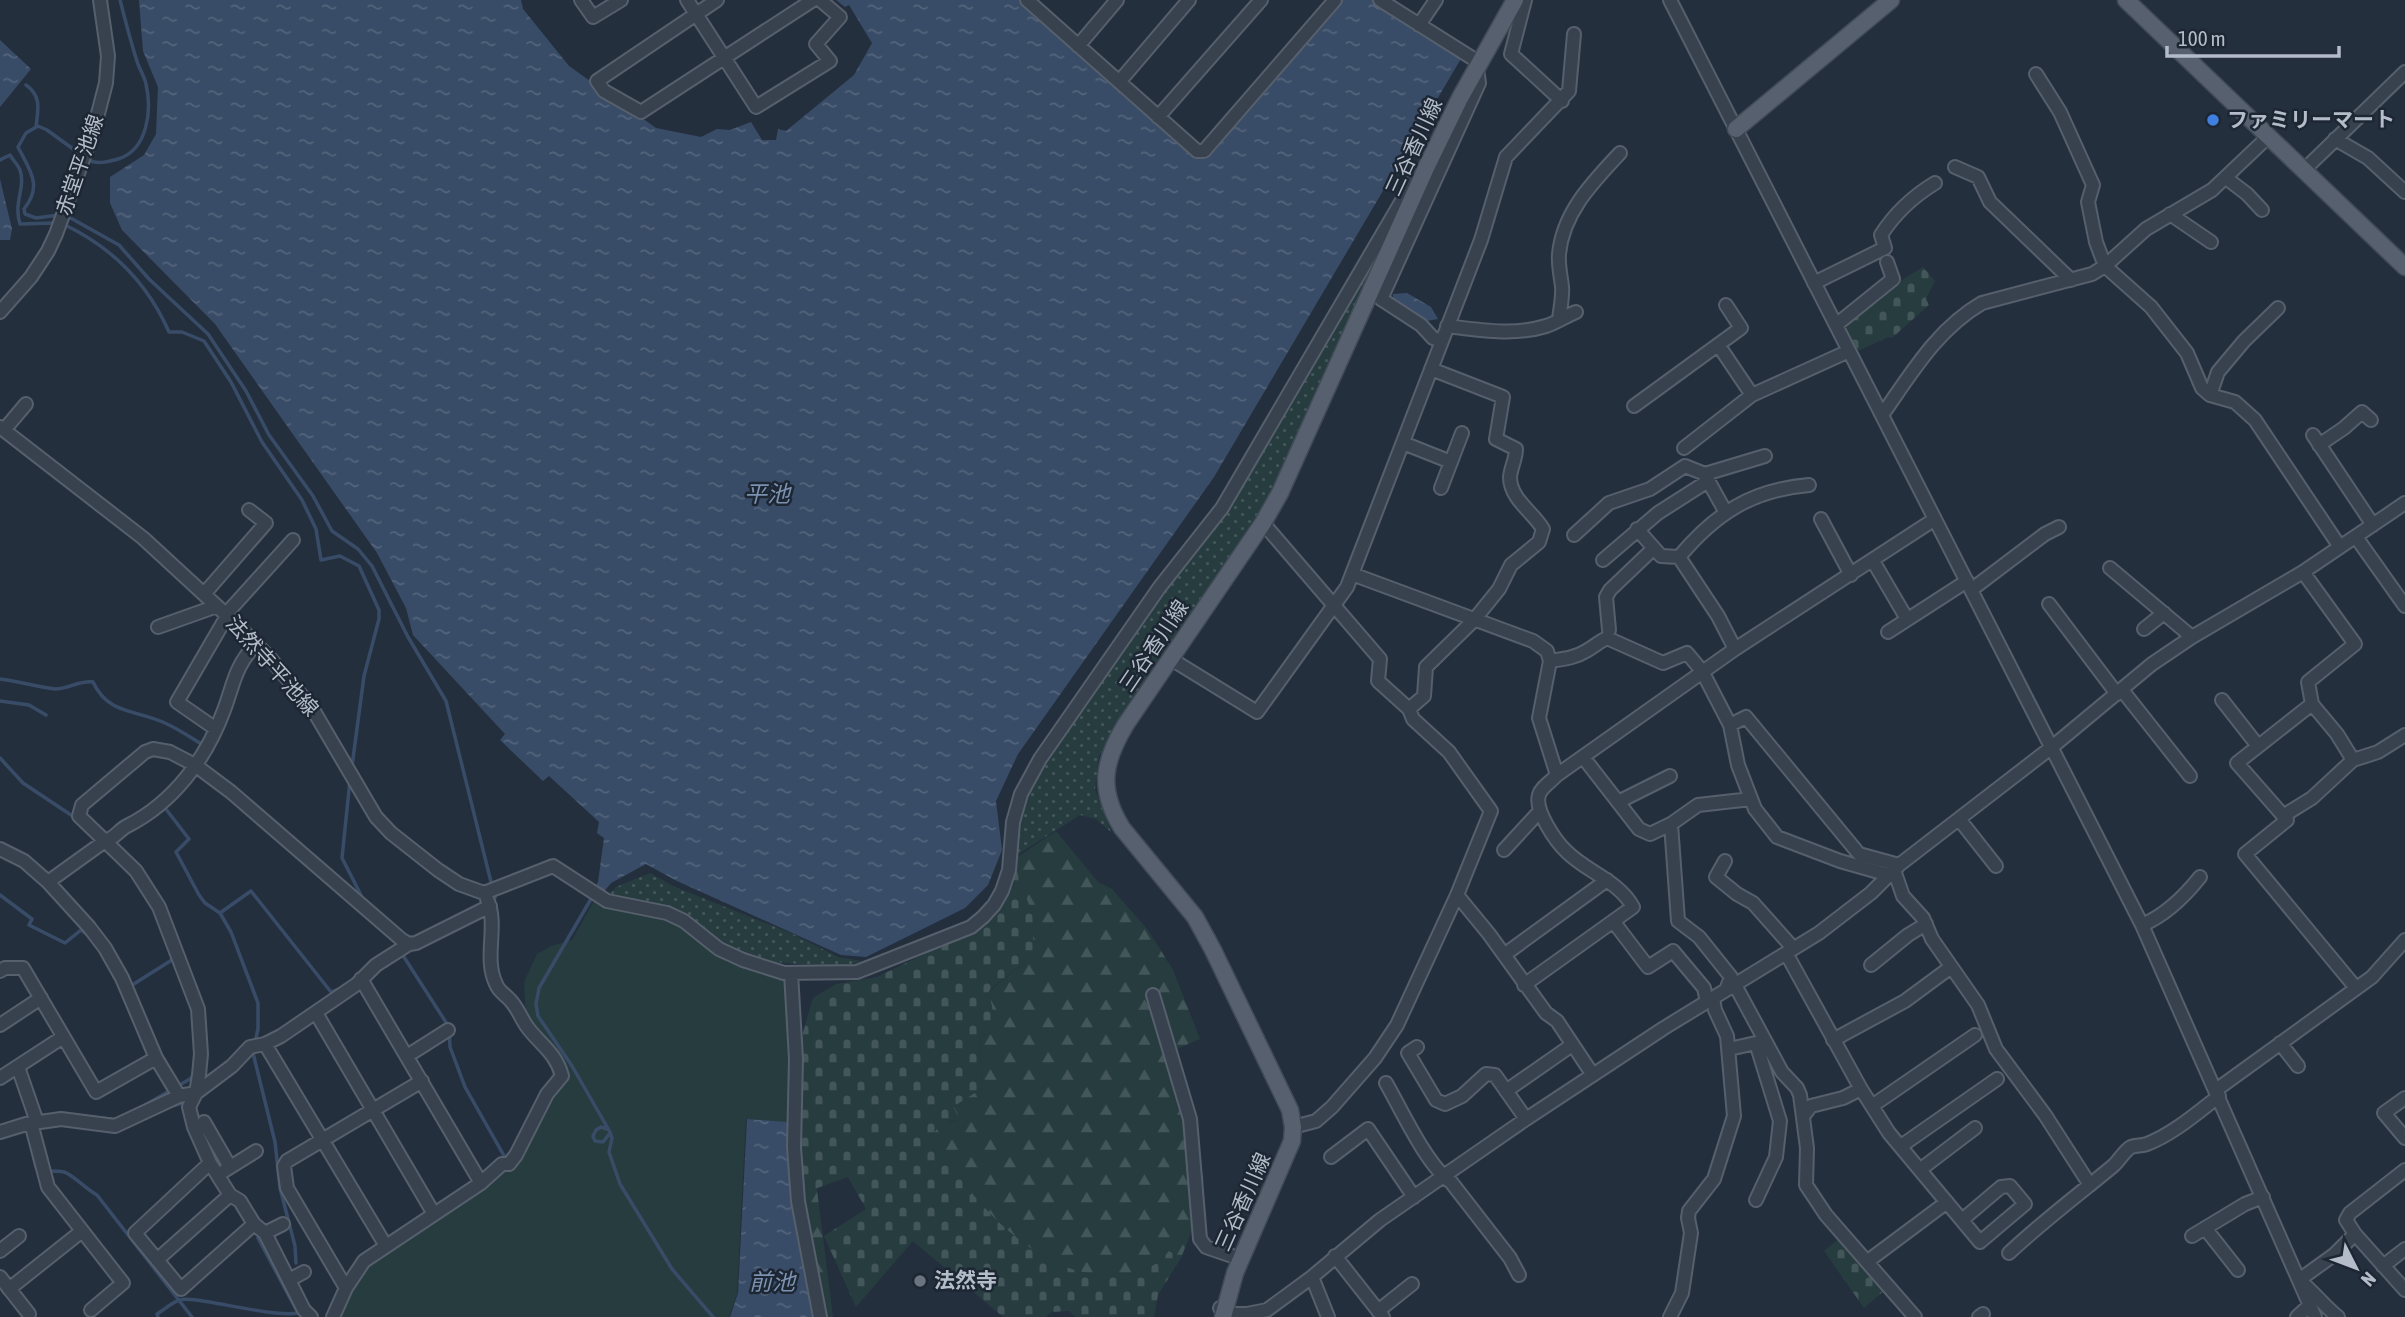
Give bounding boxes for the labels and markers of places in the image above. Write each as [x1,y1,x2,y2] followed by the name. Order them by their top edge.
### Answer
[2227,107,2395,131] place label: ファミリーマート
[2205,112,2221,128] marker: ファミリーマート
[934,1268,997,1292] place label: 法然寺
[912,1273,928,1289] marker: 法然寺

